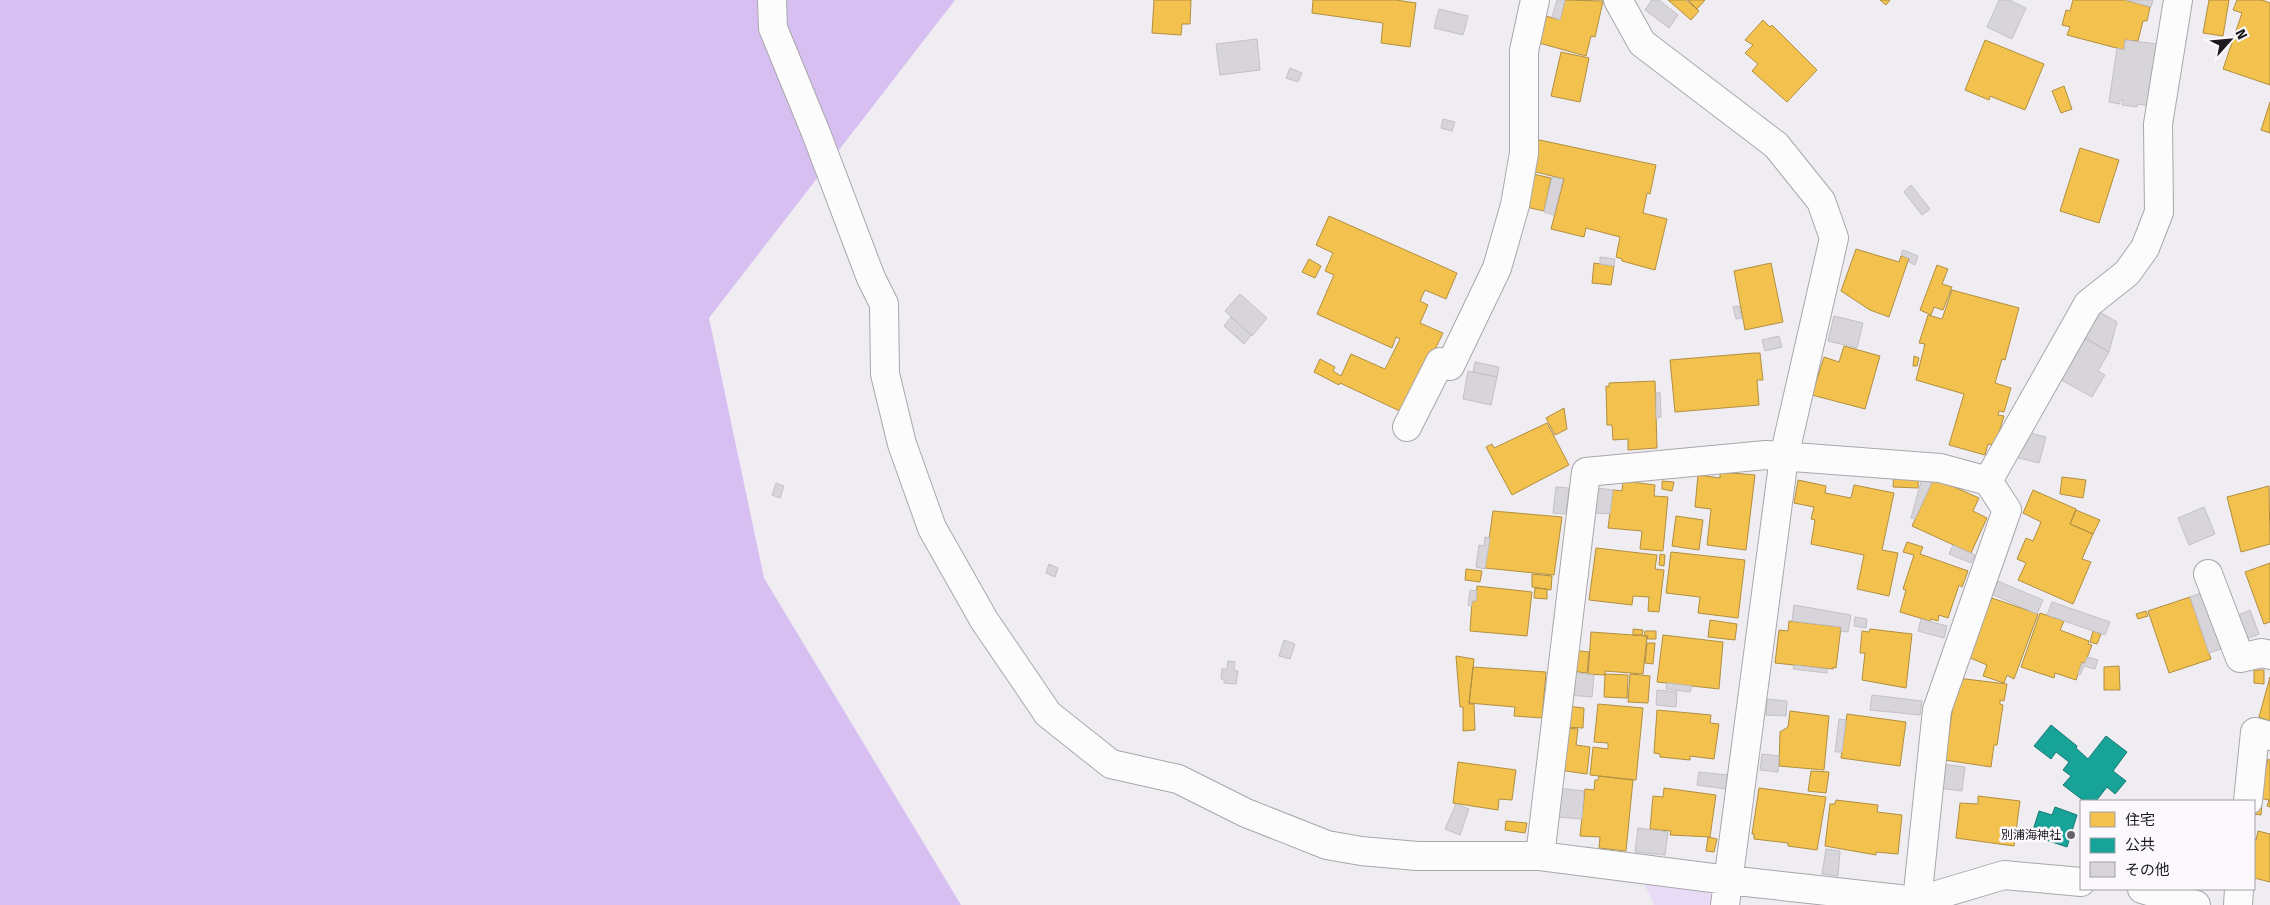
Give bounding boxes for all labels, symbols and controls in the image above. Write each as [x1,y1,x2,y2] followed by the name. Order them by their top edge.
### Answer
[2205,15,2255,65] north arrow
[2231,26,2251,42] text: N
[2080,800,2255,890] legend
[2125,811,2155,829] text: 住宅
[2001,828,2061,842] place label: 別浦海神社
[2065,829,2077,841] marker: 別浦海神社
[2125,836,2155,854] text: 公共
[2125,861,2170,879] text: その他

